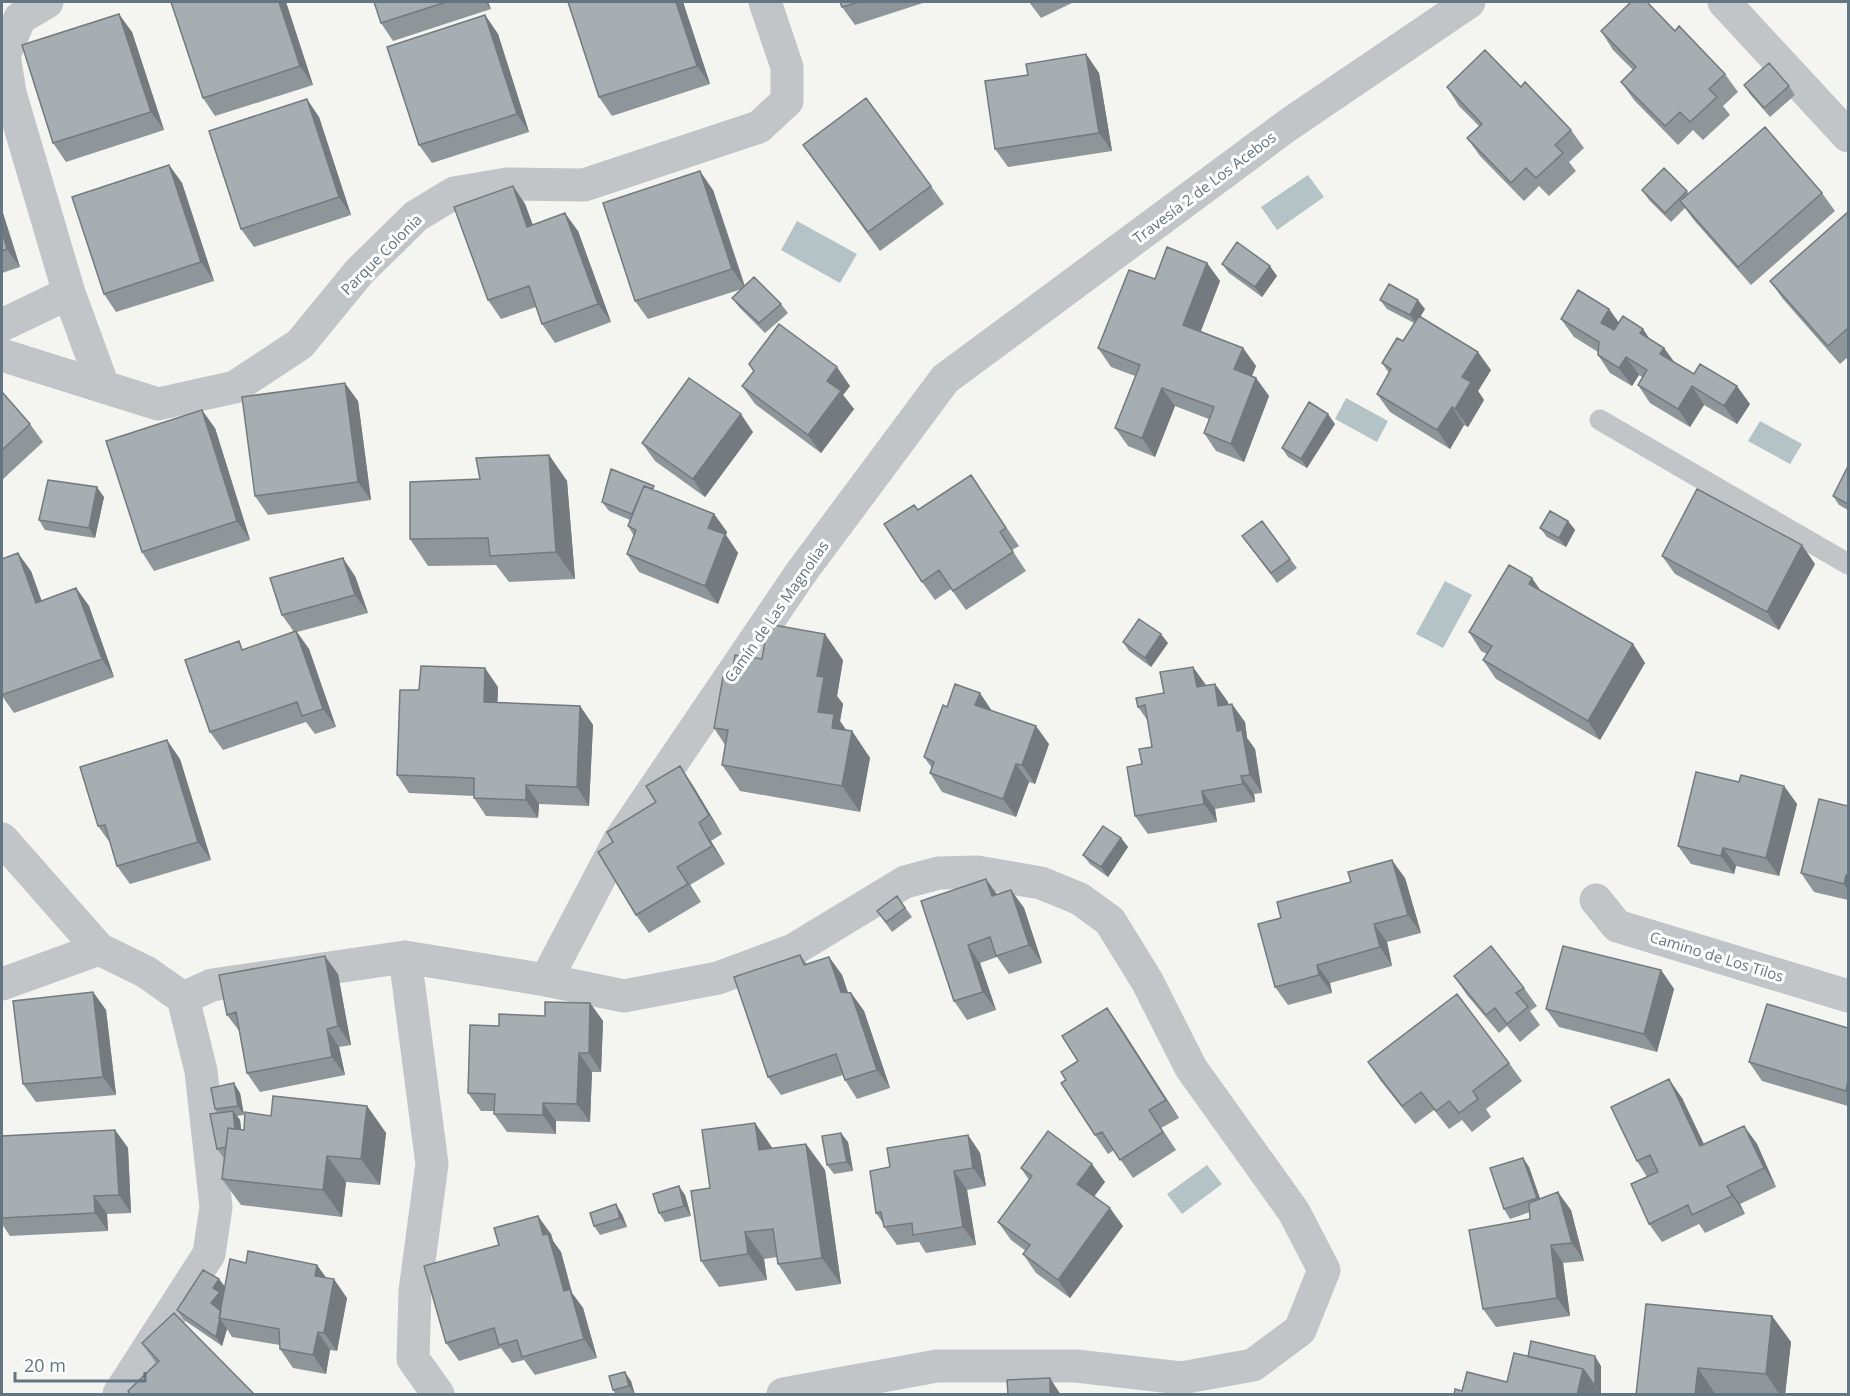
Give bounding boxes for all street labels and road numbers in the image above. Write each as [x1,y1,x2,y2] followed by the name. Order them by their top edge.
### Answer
[1128,127,1280,247] street label: Travesía 2 de Los Acebos
[336,209,426,299] street label: Parque Colonia
[719,536,833,686] street label: Camín de Las Magnolias
[1648,926,1786,986] street label: Camino de Los Tilos

